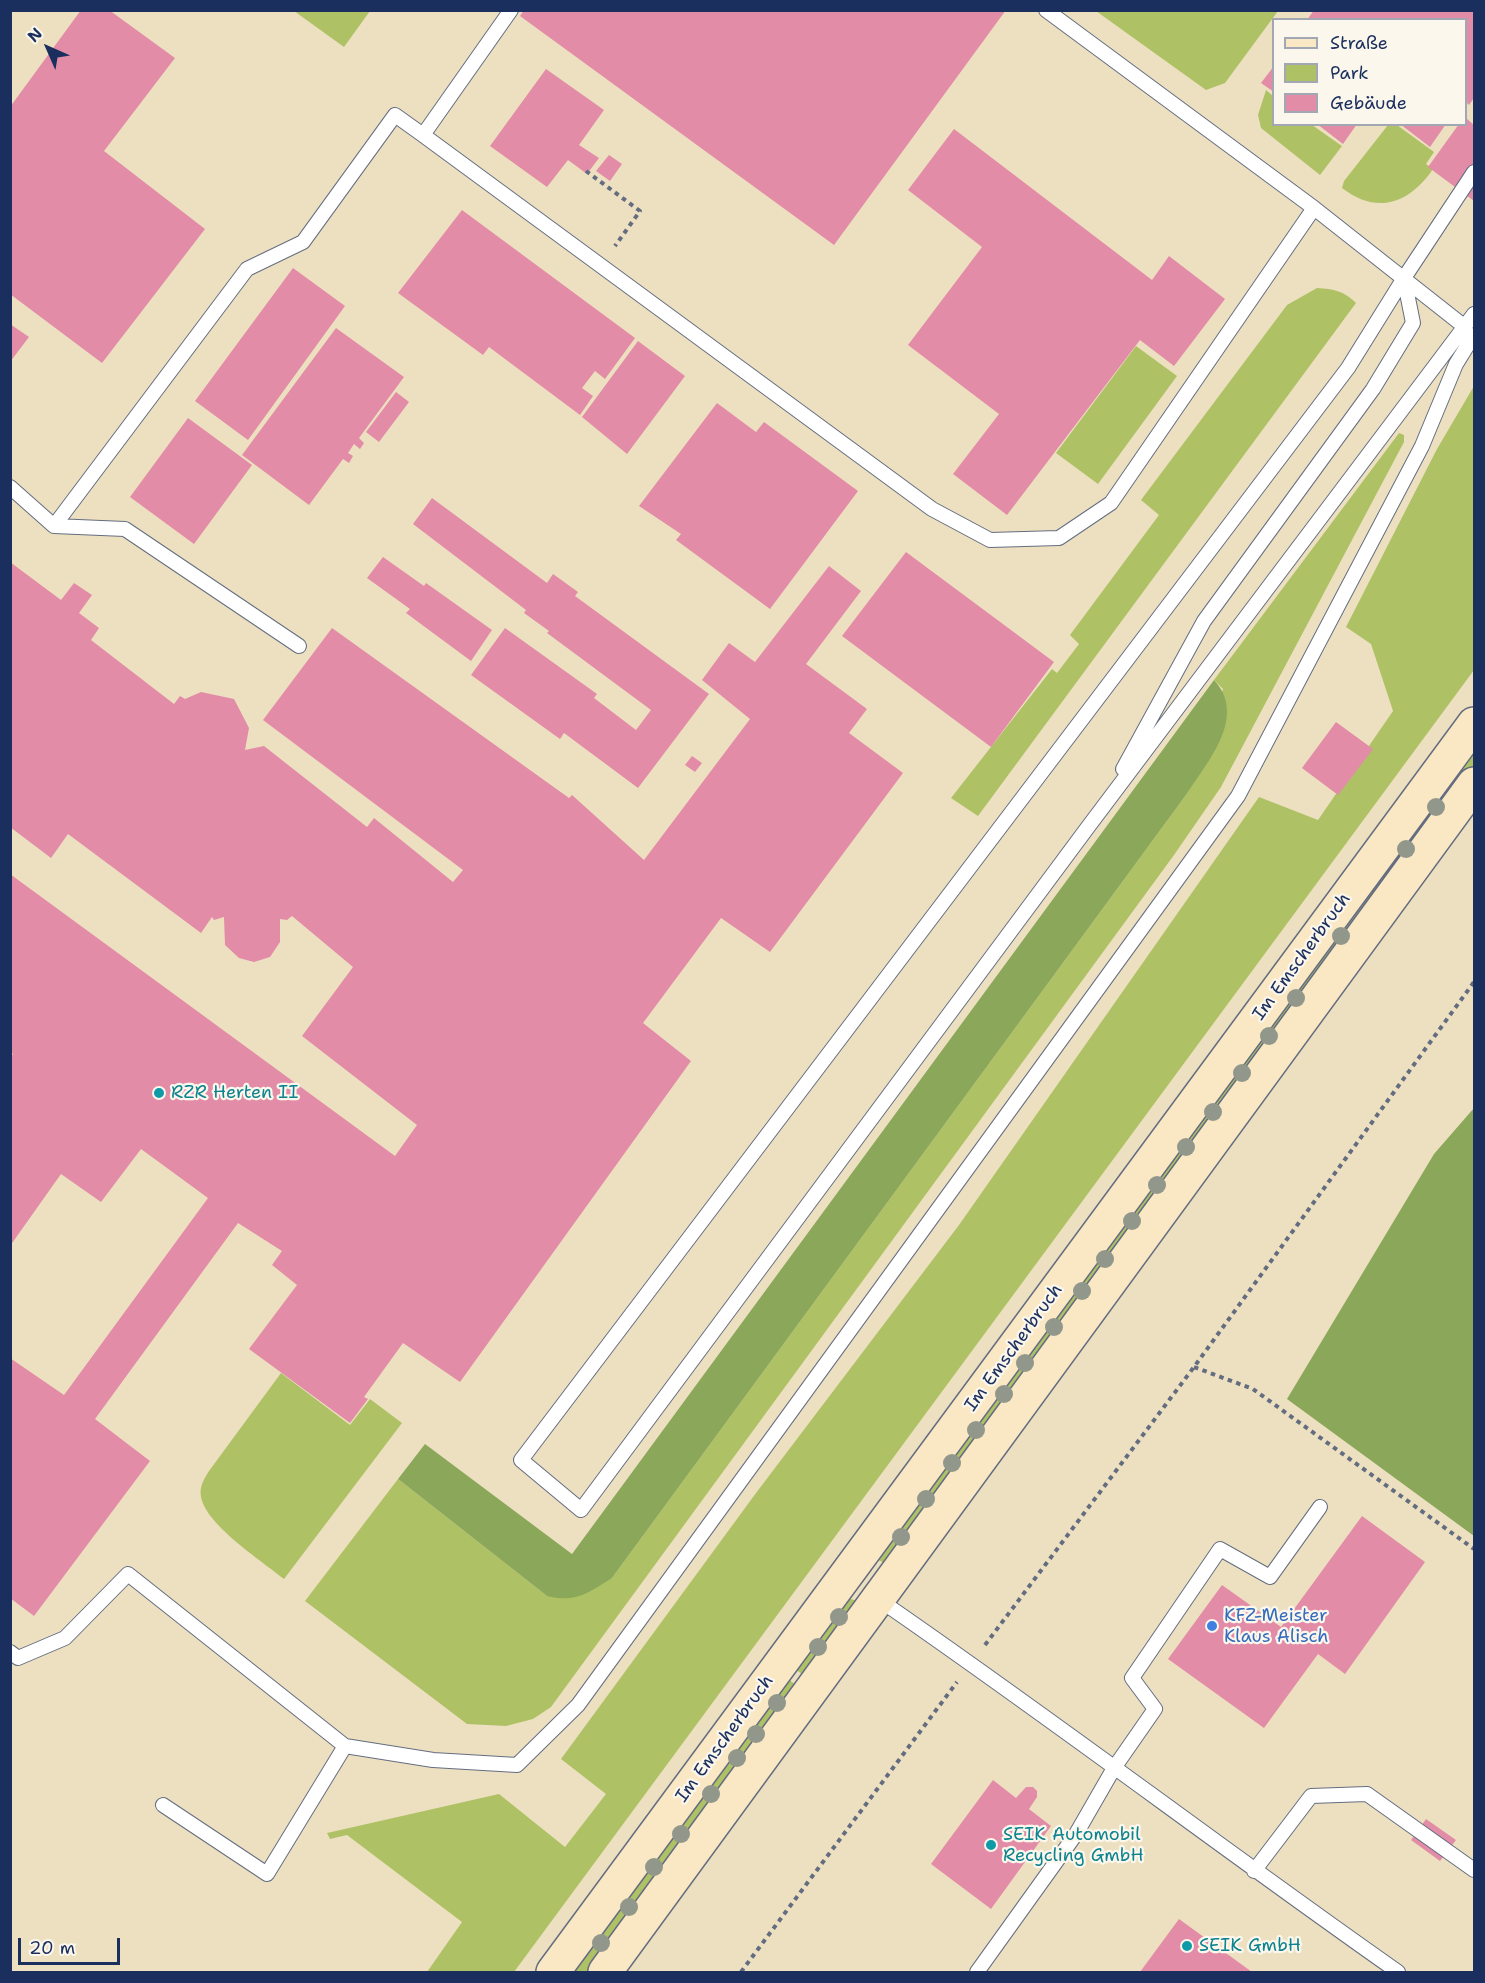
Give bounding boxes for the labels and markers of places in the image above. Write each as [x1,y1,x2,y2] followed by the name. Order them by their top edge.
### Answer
[171,1082,298,1104] place label: RZR Herten II
[152,1086,166,1100] marker: RZR Herten II
[1224,1605,1329,1648] place label: KFZ-Meister Klaus Alisch
[1205,1619,1219,1633] marker: KFZ-Meister Klaus Alisch
[1003,1824,1144,1866] place label: SEIK Automobil Recycling GmbH
[984,1838,998,1852] marker: SEIK Automobil Recycling GmbH
[1199,1935,1301,1957] place label: SEIK GmbH
[1180,1939,1194,1953] marker: SEIK GmbH

